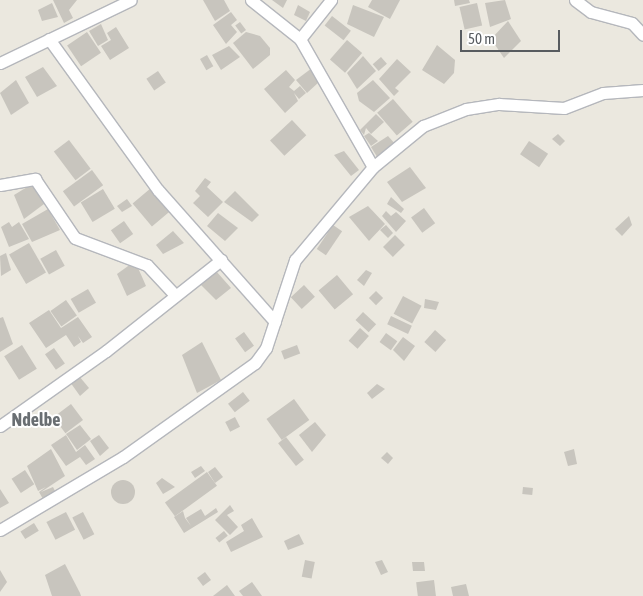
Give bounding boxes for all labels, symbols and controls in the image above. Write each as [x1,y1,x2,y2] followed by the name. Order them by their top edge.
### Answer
[463,20,563,52] scale bar
[468,30,495,47] text: 50 m
[12,409,60,431] district label: Ndelbe

